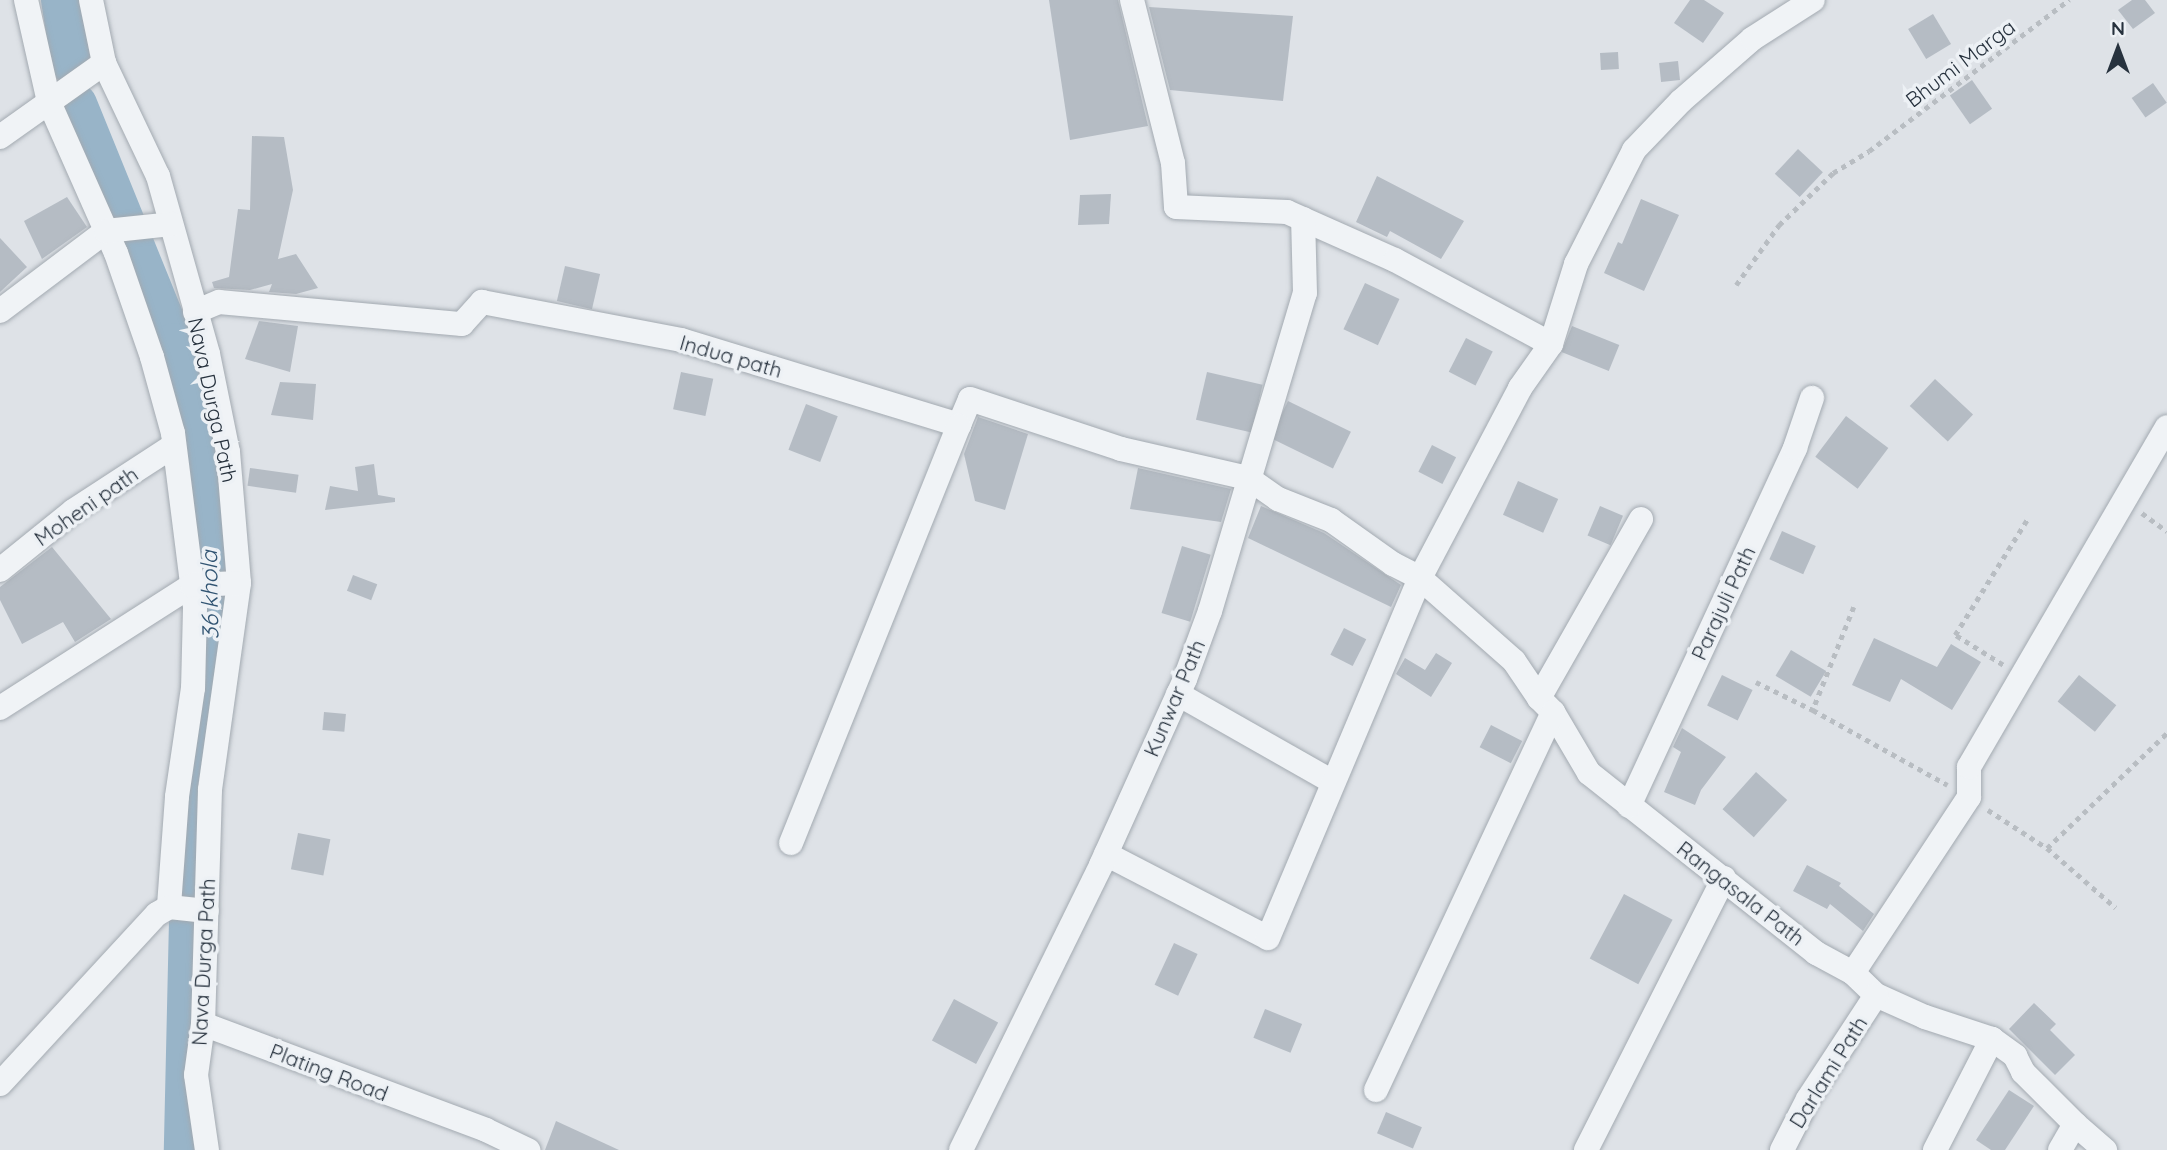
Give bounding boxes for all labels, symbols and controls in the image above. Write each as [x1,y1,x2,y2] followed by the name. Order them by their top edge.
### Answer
[1900,14,2020,112] street label: Bhumi Marga
[2083,14,2153,84] north arrow
[2111,16,2125,40] text: N
[183,315,243,485] street label: Nava Durga Path
[677,329,785,383] street label: Indua path
[29,461,143,551] street label: Moheni path
[1686,542,1760,664] street label: Parajuli Path
[195,550,225,640] water label: 36 khola
[1138,636,1210,760] street label: Kunwar Path
[1672,835,1810,951] street label: Rangasala Path
[186,878,220,1046] street label: Nava Durga Path
[1784,1011,1872,1133] street label: Darlami Path
[266,1038,392,1106] street label: Plating Road

